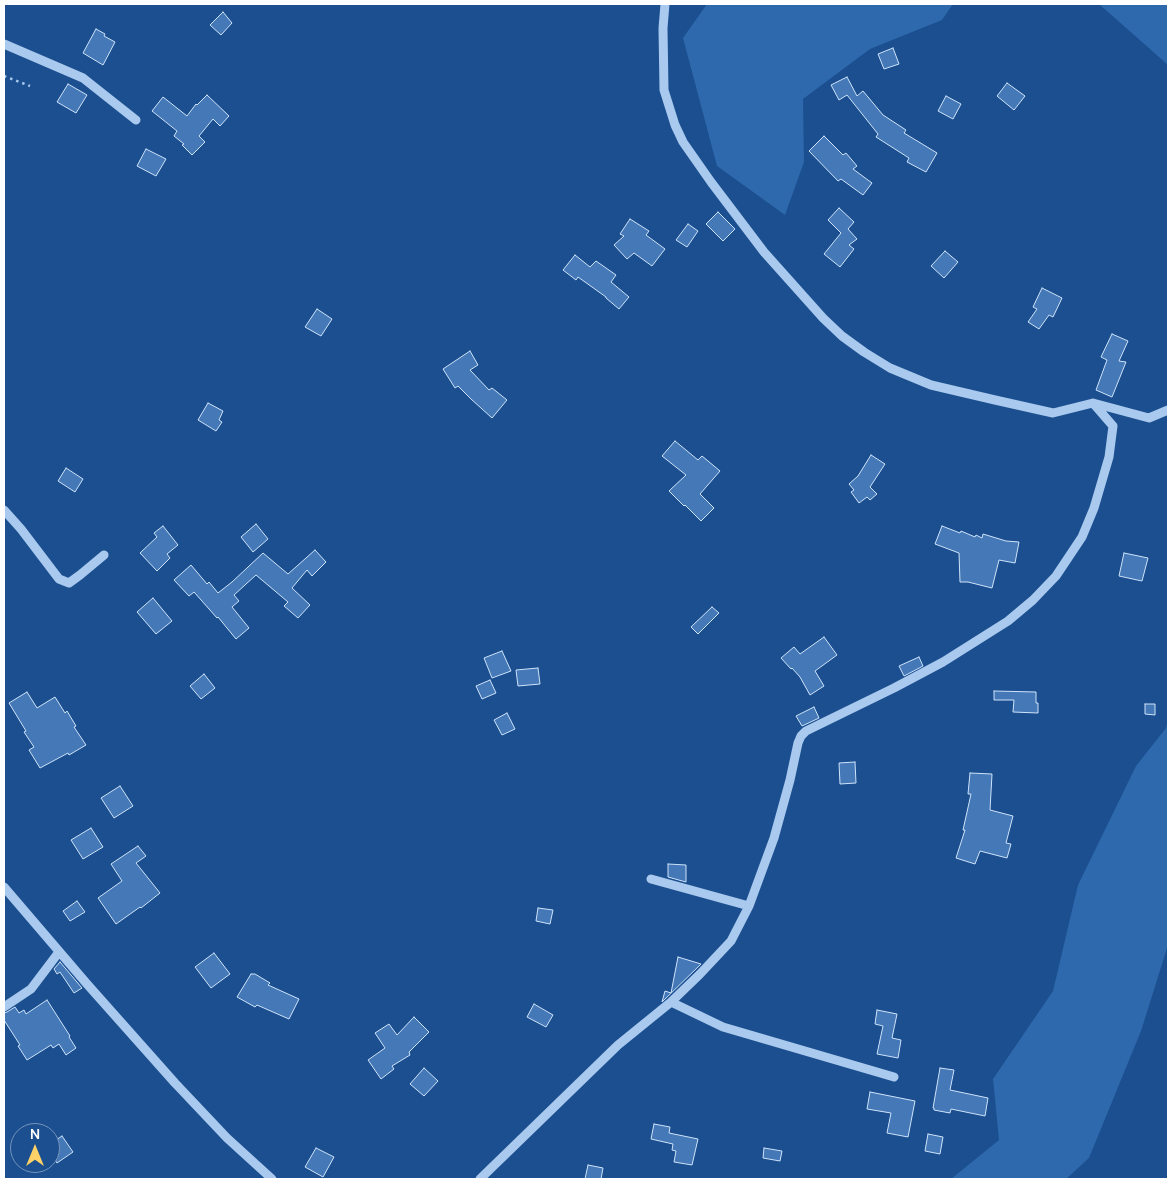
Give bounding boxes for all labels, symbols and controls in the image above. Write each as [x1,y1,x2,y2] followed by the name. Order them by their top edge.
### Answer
[10,1123,60,1173] north arrow
[30,1124,40,1143] text: N

